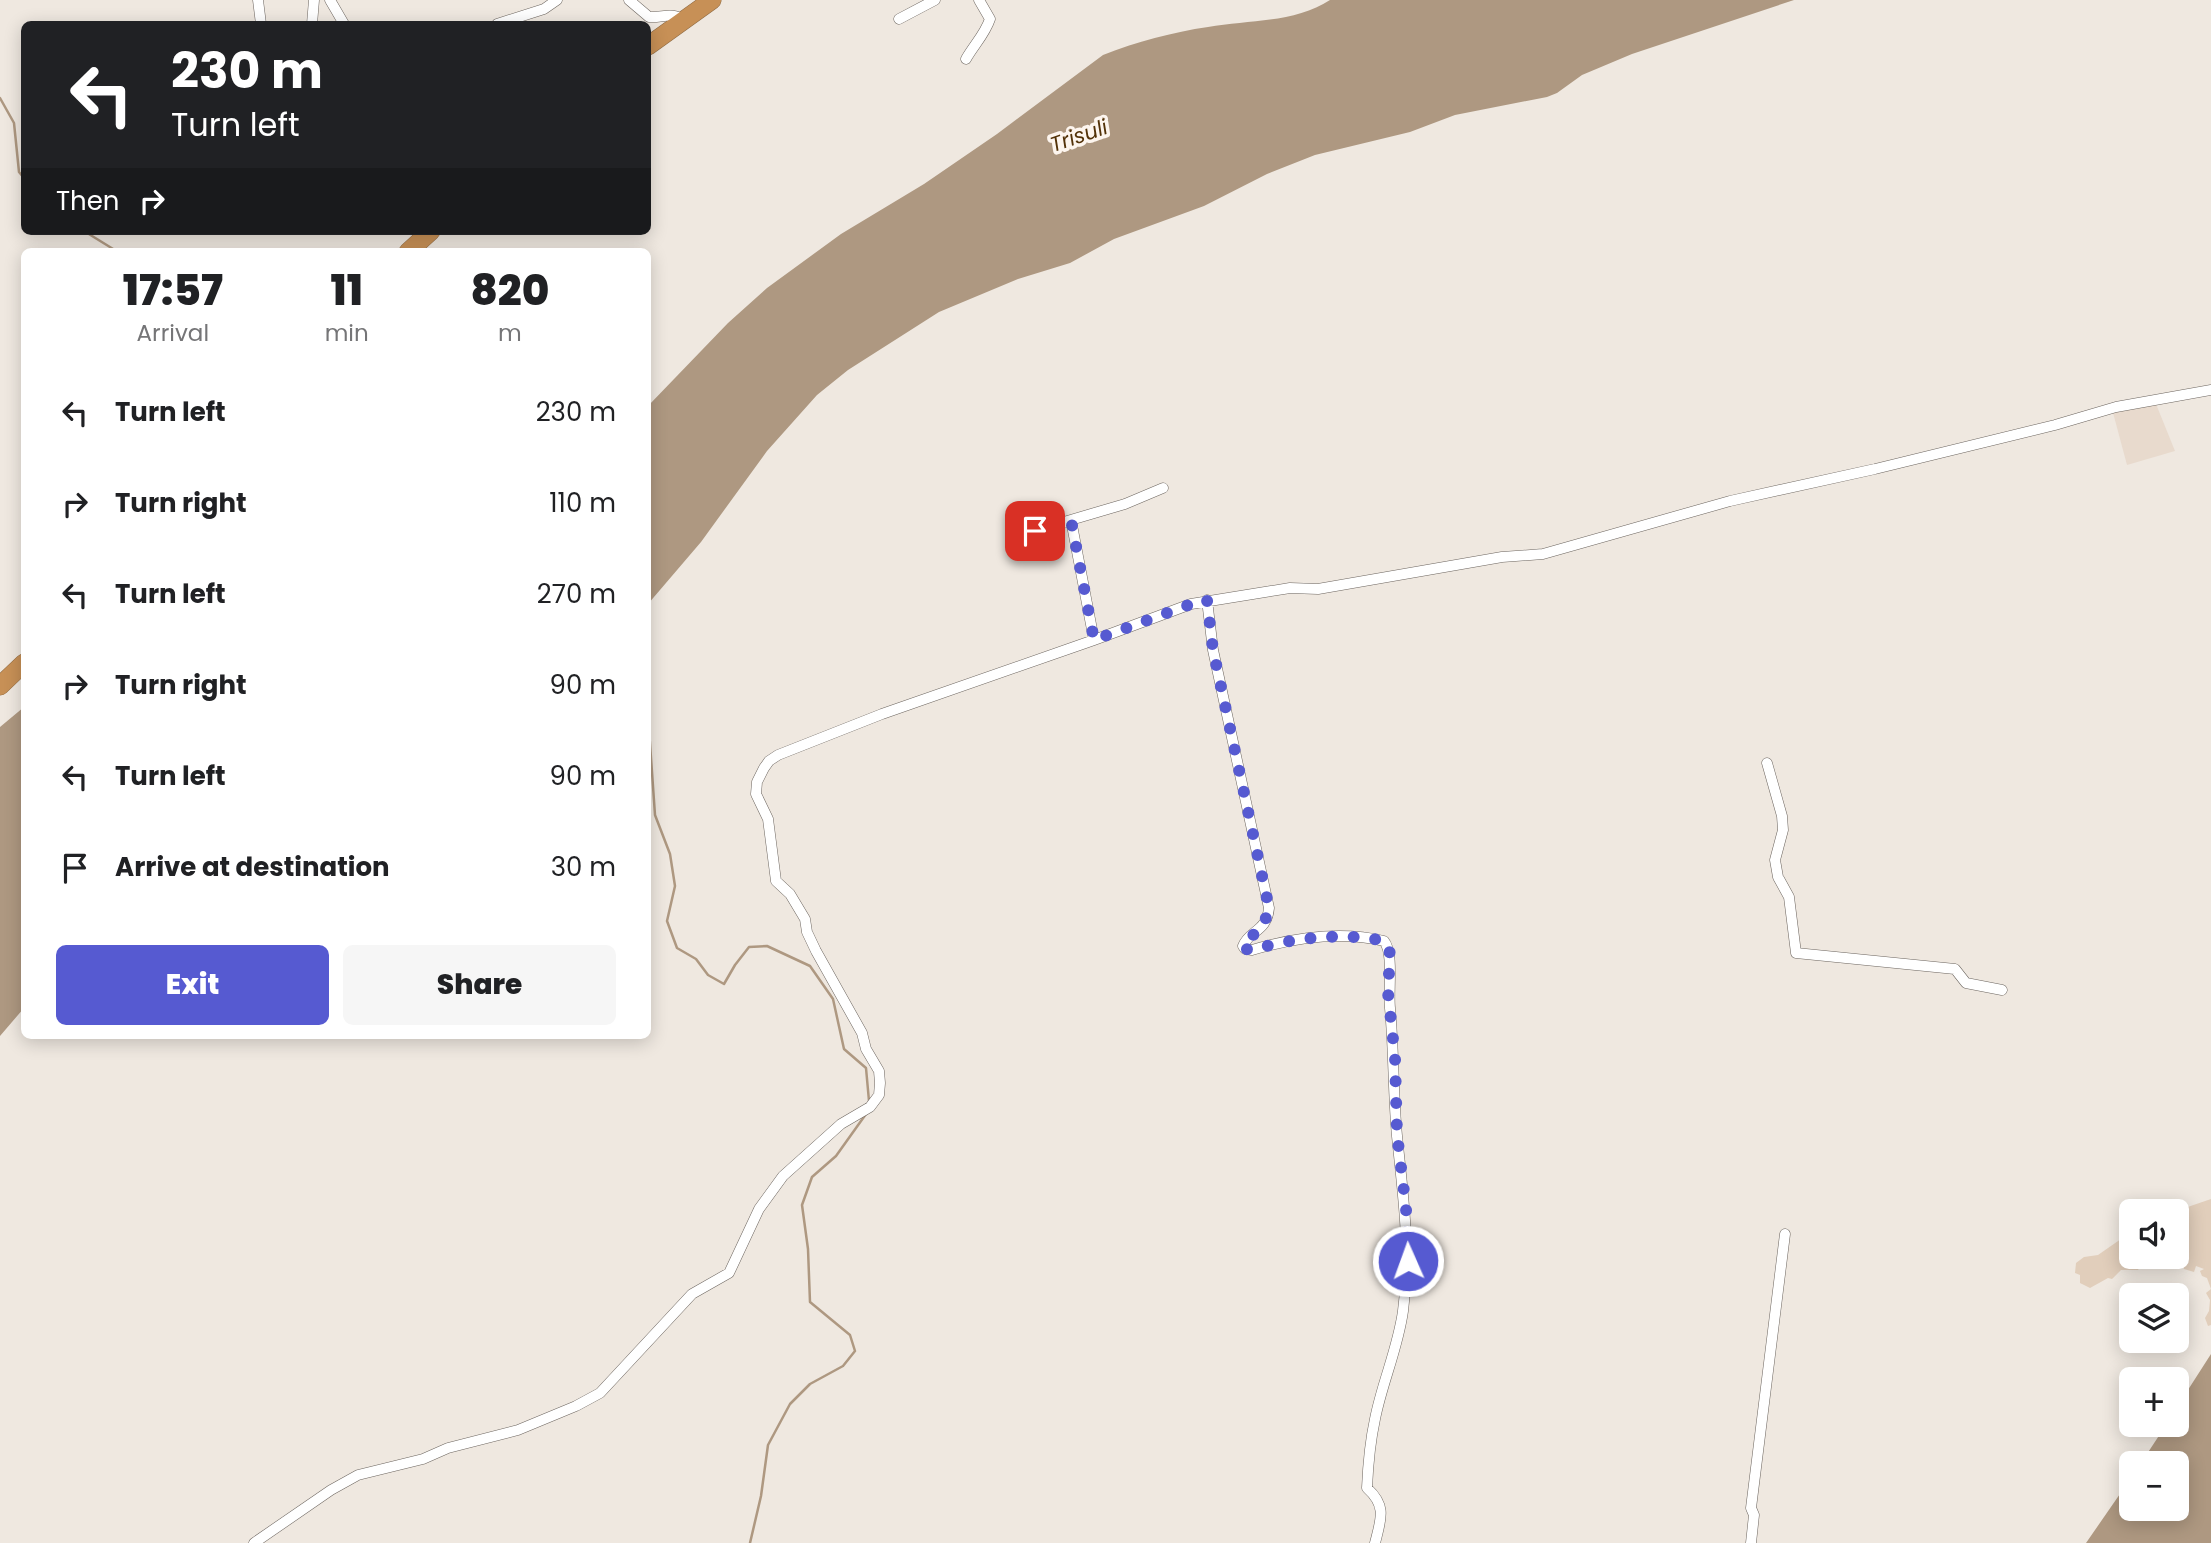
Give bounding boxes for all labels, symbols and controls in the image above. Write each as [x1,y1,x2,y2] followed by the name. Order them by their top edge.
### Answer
[171,37,323,105] text: 230 m
[56,49,147,140] icon: left
[171,102,300,147] text: Turn left
[1046,112,1112,159] water label: Trisuli
[133,182,171,220] icon: right
[56,183,119,219] text: Then
[123,261,223,320] text: 17:57
[330,261,363,320] text: 11
[470,261,549,320] text: 820
[137,317,209,349] text: Arrival
[325,317,369,349] text: min
[498,317,522,349] text: m
[56,394,94,432] icon: left
[115,394,226,430] text: Turn left
[536,394,616,430] text: 230 m
[56,485,94,523] icon: right
[115,485,247,521] text: Turn right
[549,485,616,521] text: 110 m
[1005,501,1065,561] pin
[1016,512,1054,550] icon: arrive
[56,576,94,614] icon: left
[115,576,226,612] text: Turn left
[537,576,616,612] text: 270 m
[56,667,94,705] icon: right
[115,667,247,703] text: Turn right
[550,667,616,703] text: 90 m
[56,758,94,796] icon: left
[115,758,226,794] text: Turn left
[550,758,616,794] text: 90 m
[56,849,94,887] icon: arrive
[115,849,390,885] text: Arrive at destination
[551,849,616,885] text: 30 m
[56,945,329,1025] button: Exit
[343,945,616,1025] button: Share
[2119,1199,2189,1521] map controls
[2119,1199,2189,1269] button: sound
[1371,1224,1445,1298] position arrow
[2119,1283,2189,1353] button: layers
[2119,1367,2189,1437] button: +
[2119,1451,2189,1521] button: −

